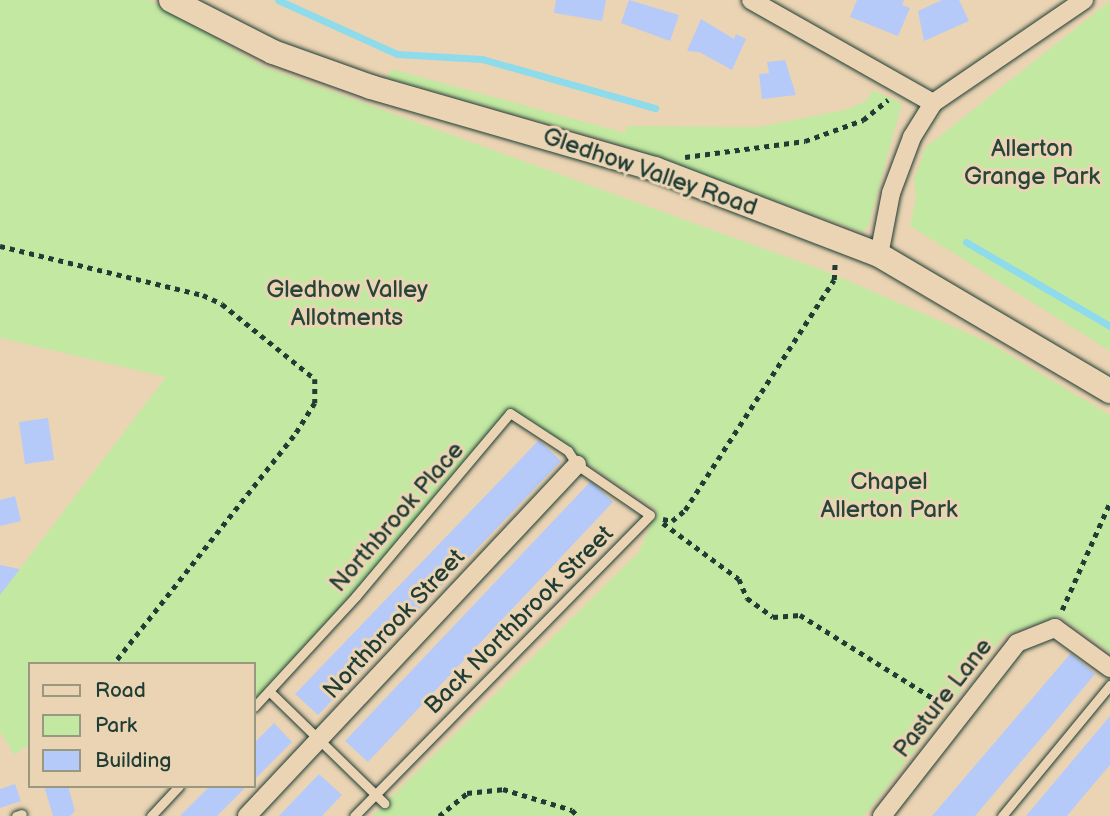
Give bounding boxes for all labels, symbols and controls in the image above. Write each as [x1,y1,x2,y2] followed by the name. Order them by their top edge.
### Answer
[538,121,762,223] street label: Gledhow Valley Road
[964,135,1100,191] park label: Allerton Grange Park
[266,276,428,332] park label: Gledhow Valley Allotments
[324,436,470,598] street label: Northbrook Place
[821,468,957,524] park label: Chapel Allerton Park
[418,519,620,721] street label: Back Northbrook Street
[317,543,471,705] street label: Northbrook Street
[887,633,999,763] street label: Pasture Lane
[28,662,256,788] legend
[95,678,146,703] text: Road
[95,713,137,738] text: Park
[95,748,171,773] text: Building

